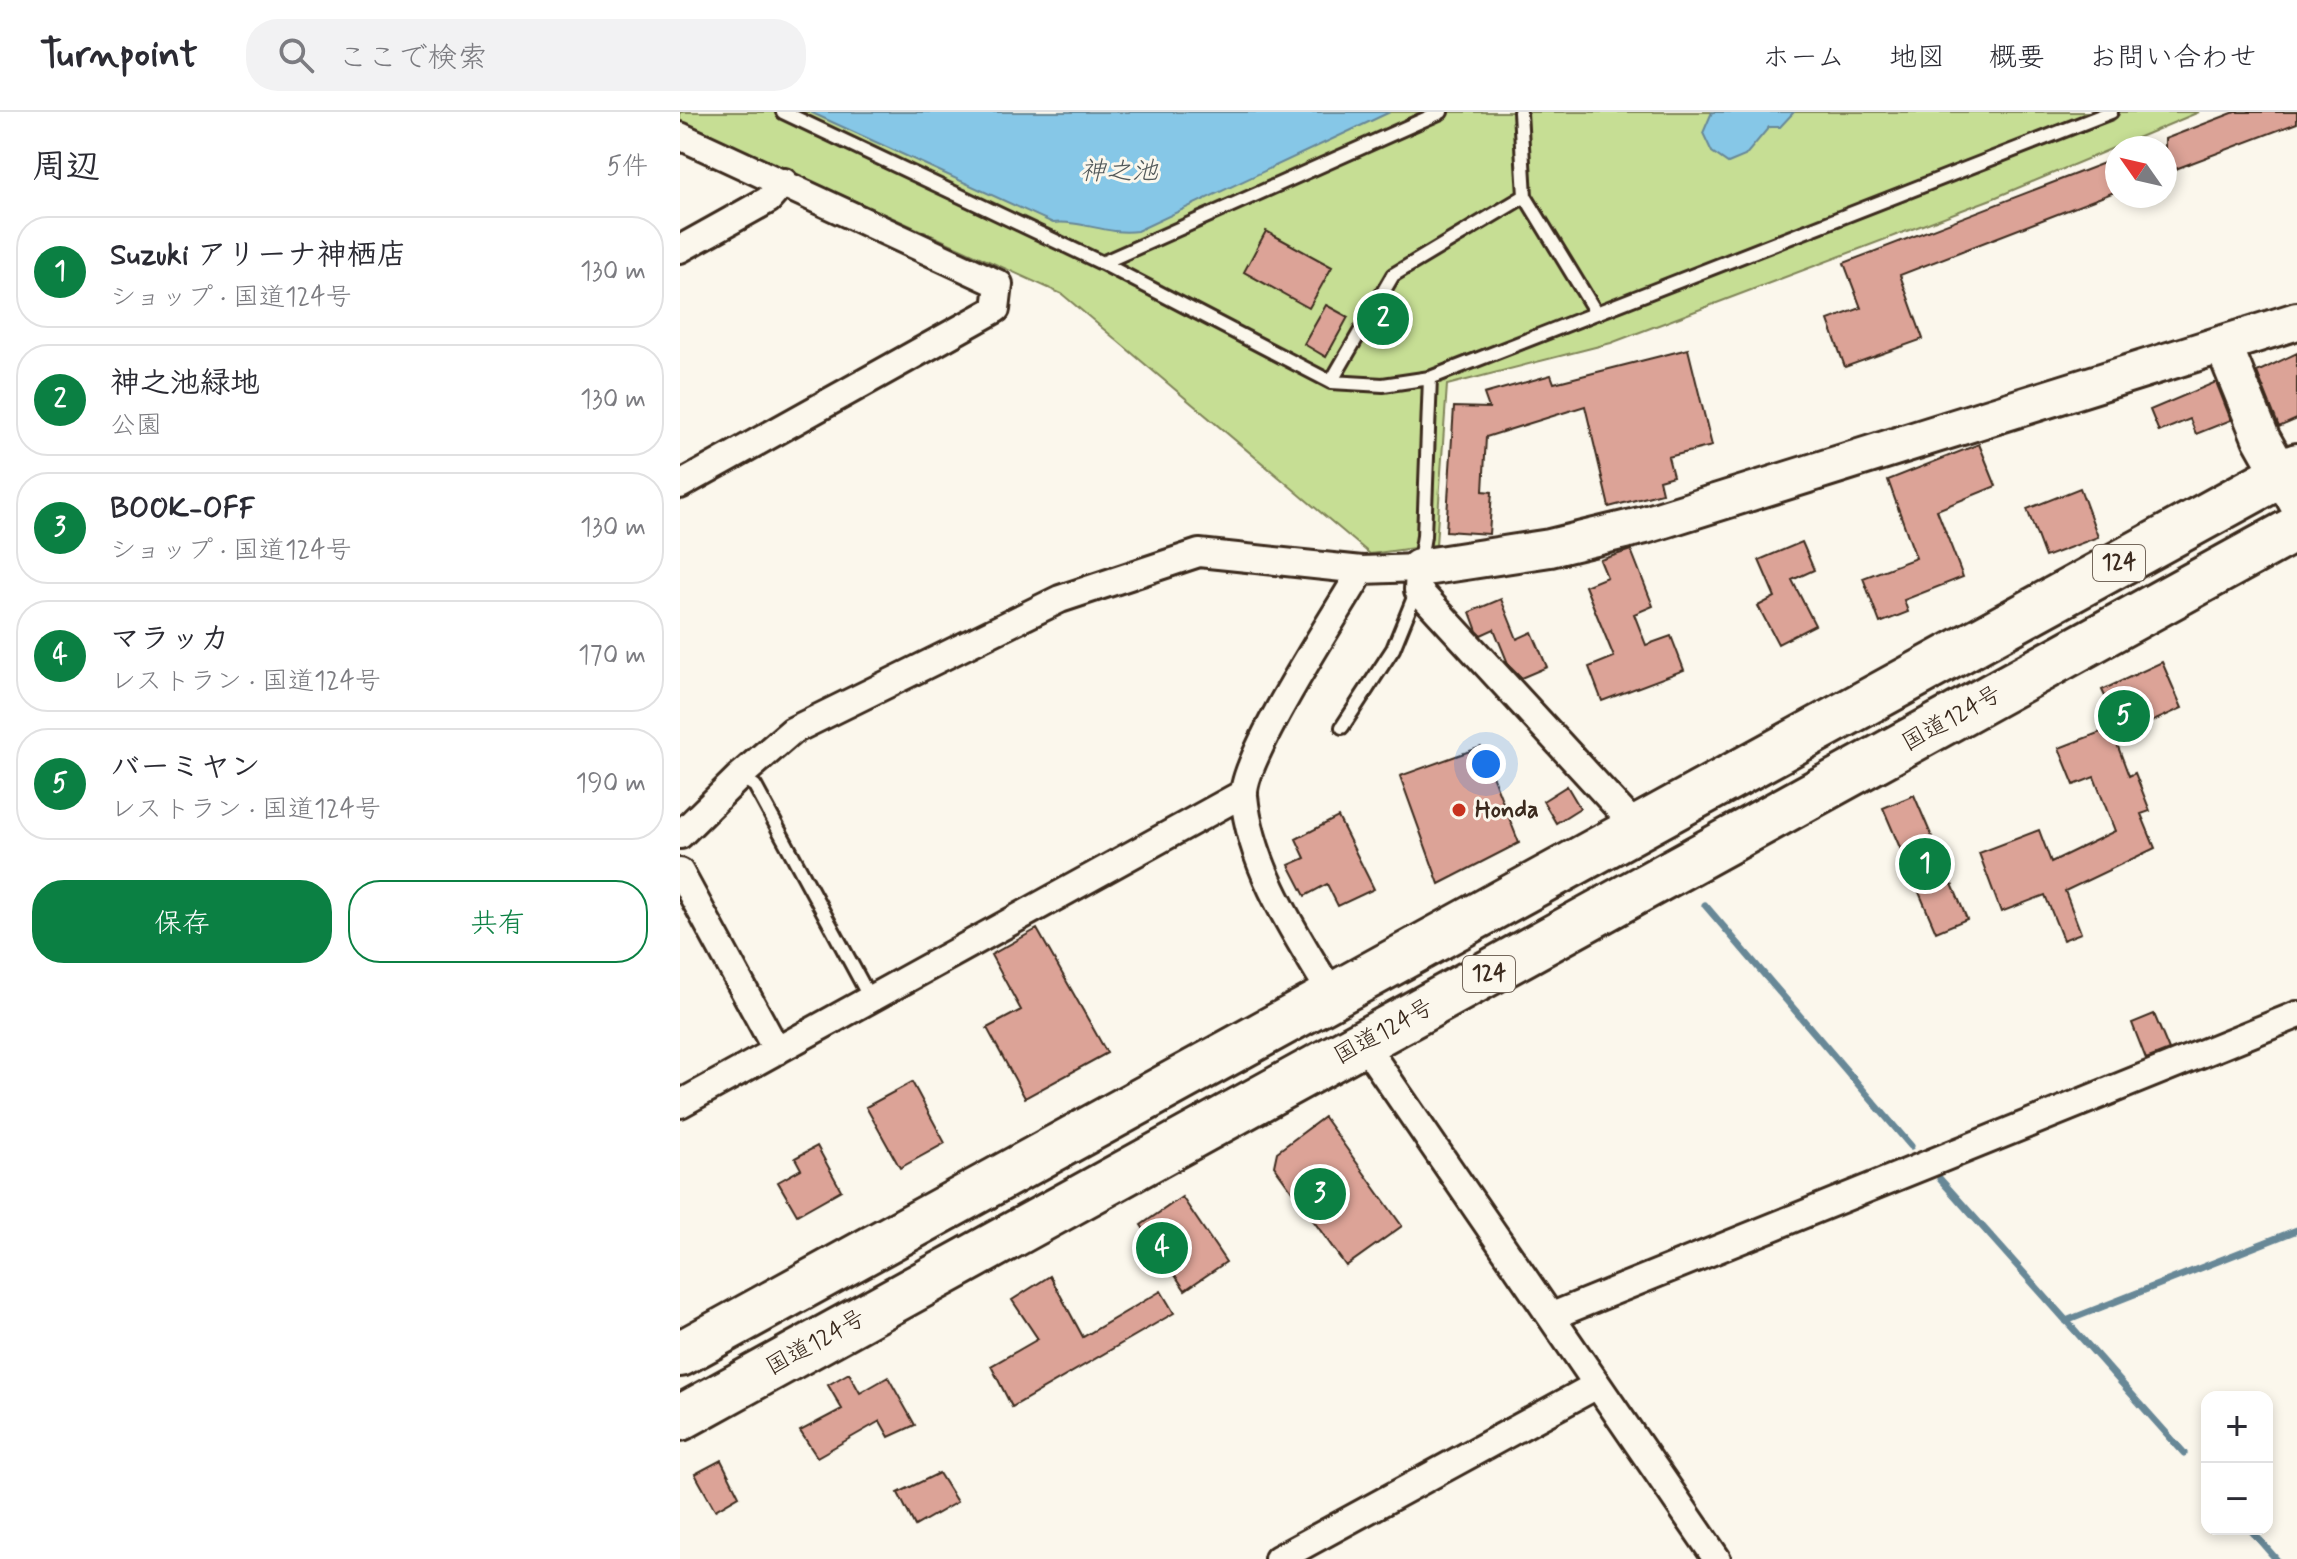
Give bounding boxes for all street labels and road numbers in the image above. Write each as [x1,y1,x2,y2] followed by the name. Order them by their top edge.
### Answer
[2093,545,2145,581] road number: 124
[1897,679,2007,759] street label: 国道124号
[1463,956,1515,992] road number: 124
[1329,992,1439,1072] street label: 国道124号
[761,1303,871,1383] street label: 国道124号

